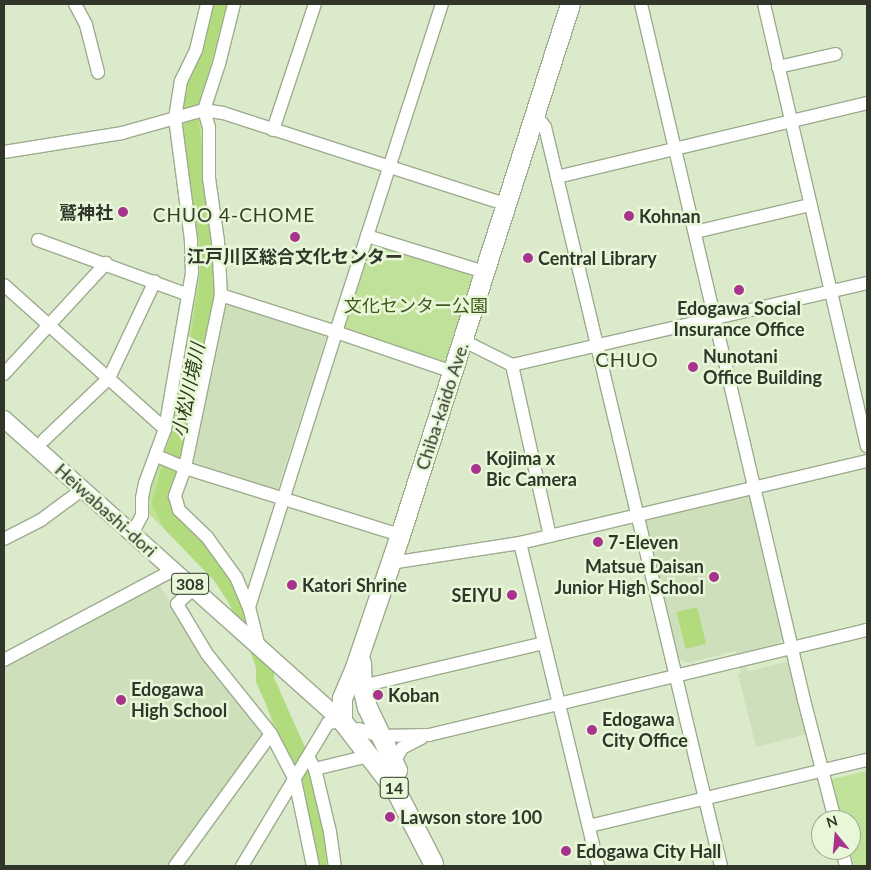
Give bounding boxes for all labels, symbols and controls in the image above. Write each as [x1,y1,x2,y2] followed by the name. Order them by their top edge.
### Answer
[59,201,113,223] place label: 鷲神社
[151,204,317,226] district label: CHUO 4-CHOME
[639,205,701,227] place label: Kohnan
[117,206,129,218] marker: 鷲神社
[623,210,635,222] marker: Kohnan
[289,231,301,243] marker: 江戸川区総合文化センター
[187,245,403,267] place label: 江戸川区総合文化センター
[538,247,657,269] place label: Central Library
[522,252,534,264] marker: Central Library
[733,284,745,296] marker: Edogawa Social Insurance Office
[344,294,488,316] park label: 文化センター公園
[673,298,805,340] place label: Edogawa Social Insurance Office
[411,339,473,473] street label: Chiba-kaido Ave.
[167,341,209,439] water label: 小松川境川
[703,346,822,388] place label: Nunotani Office Building
[595,347,659,371] district label: CHUO
[687,361,699,373] marker: Nunotani Office Building
[486,448,577,490] place label: Kojima x Bic Camera
[51,459,161,561] street label: Heiwabashi-dori
[470,463,482,475] marker: Kojima x Bic Camera
[608,531,678,553] place label: 7-Eleven
[592,536,604,548] marker: 7-Eleven
[554,556,704,598] place label: Matsue Daisan Junior High School
[170,570,210,598] road number: 308
[708,571,720,583] marker: Matsue Daisan Junior High School
[302,574,407,596] place label: Katori Shrine
[286,579,298,591] marker: Katori Shrine
[451,584,502,606] place label: SEIYU
[506,589,518,601] marker: SEIYU
[131,679,227,722] place label: Edogawa High School
[388,684,440,706] place label: Koban
[372,689,384,701] marker: Koban
[115,694,127,706] marker: Edogawa High School
[602,709,688,752] place label: Edogawa City Office
[586,724,598,736] marker: Edogawa City Office
[379,774,409,801] road number: 14
[400,806,542,828] place label: Lawson store 100
[811,810,861,860] north arrow
[384,811,396,823] marker: Lawson store 100
[824,811,839,831] text: N
[576,840,722,862] place label: Edogawa City Hall
[560,845,572,857] marker: Edogawa City Hall

